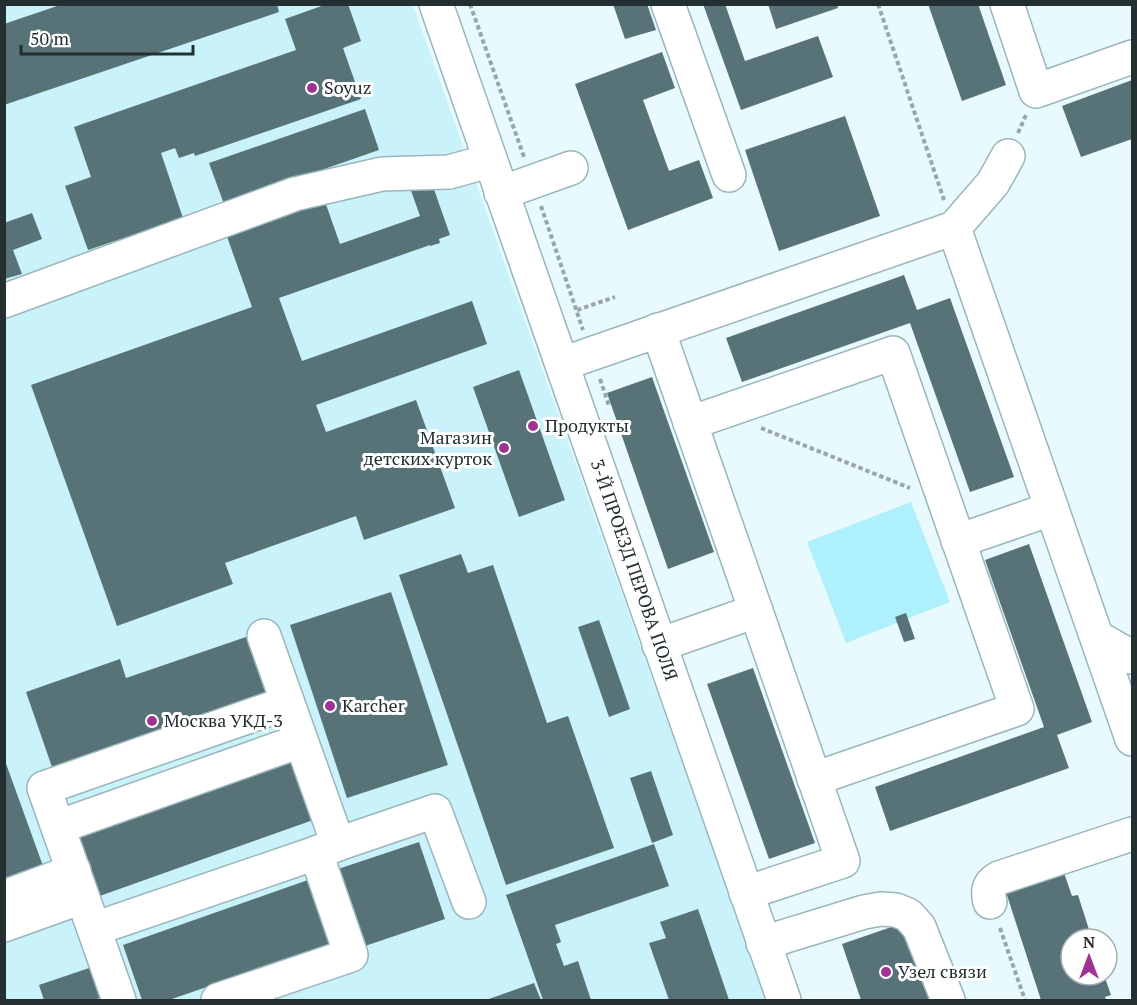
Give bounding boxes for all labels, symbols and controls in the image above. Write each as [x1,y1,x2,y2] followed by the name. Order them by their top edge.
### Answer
[21,18,194,56] scale bar
[30,26,70,50] text: 50 m
[324,75,371,99] place label: Soyuz
[305,81,319,95] marker: Soyuz
[545,413,629,437] place label: Продукты
[526,419,540,433] marker: Продукты
[364,425,492,470] place label: Магазин детских курток
[497,441,511,455] marker: Магазин детских курток
[586,456,684,683] street label: 3-Й ПРОЕЗД ПЕРОВА ПОЛЯ
[342,693,405,717] place label: Karcher
[323,699,337,713] marker: Karcher
[164,708,283,732] place label: Москва УКД-3
[145,714,159,728] marker: Москва УКД-3
[1059,927,1119,987] north arrow
[1083,931,1095,953] text: N
[898,959,987,983] place label: Узел связи
[879,965,893,979] marker: Узел связи

